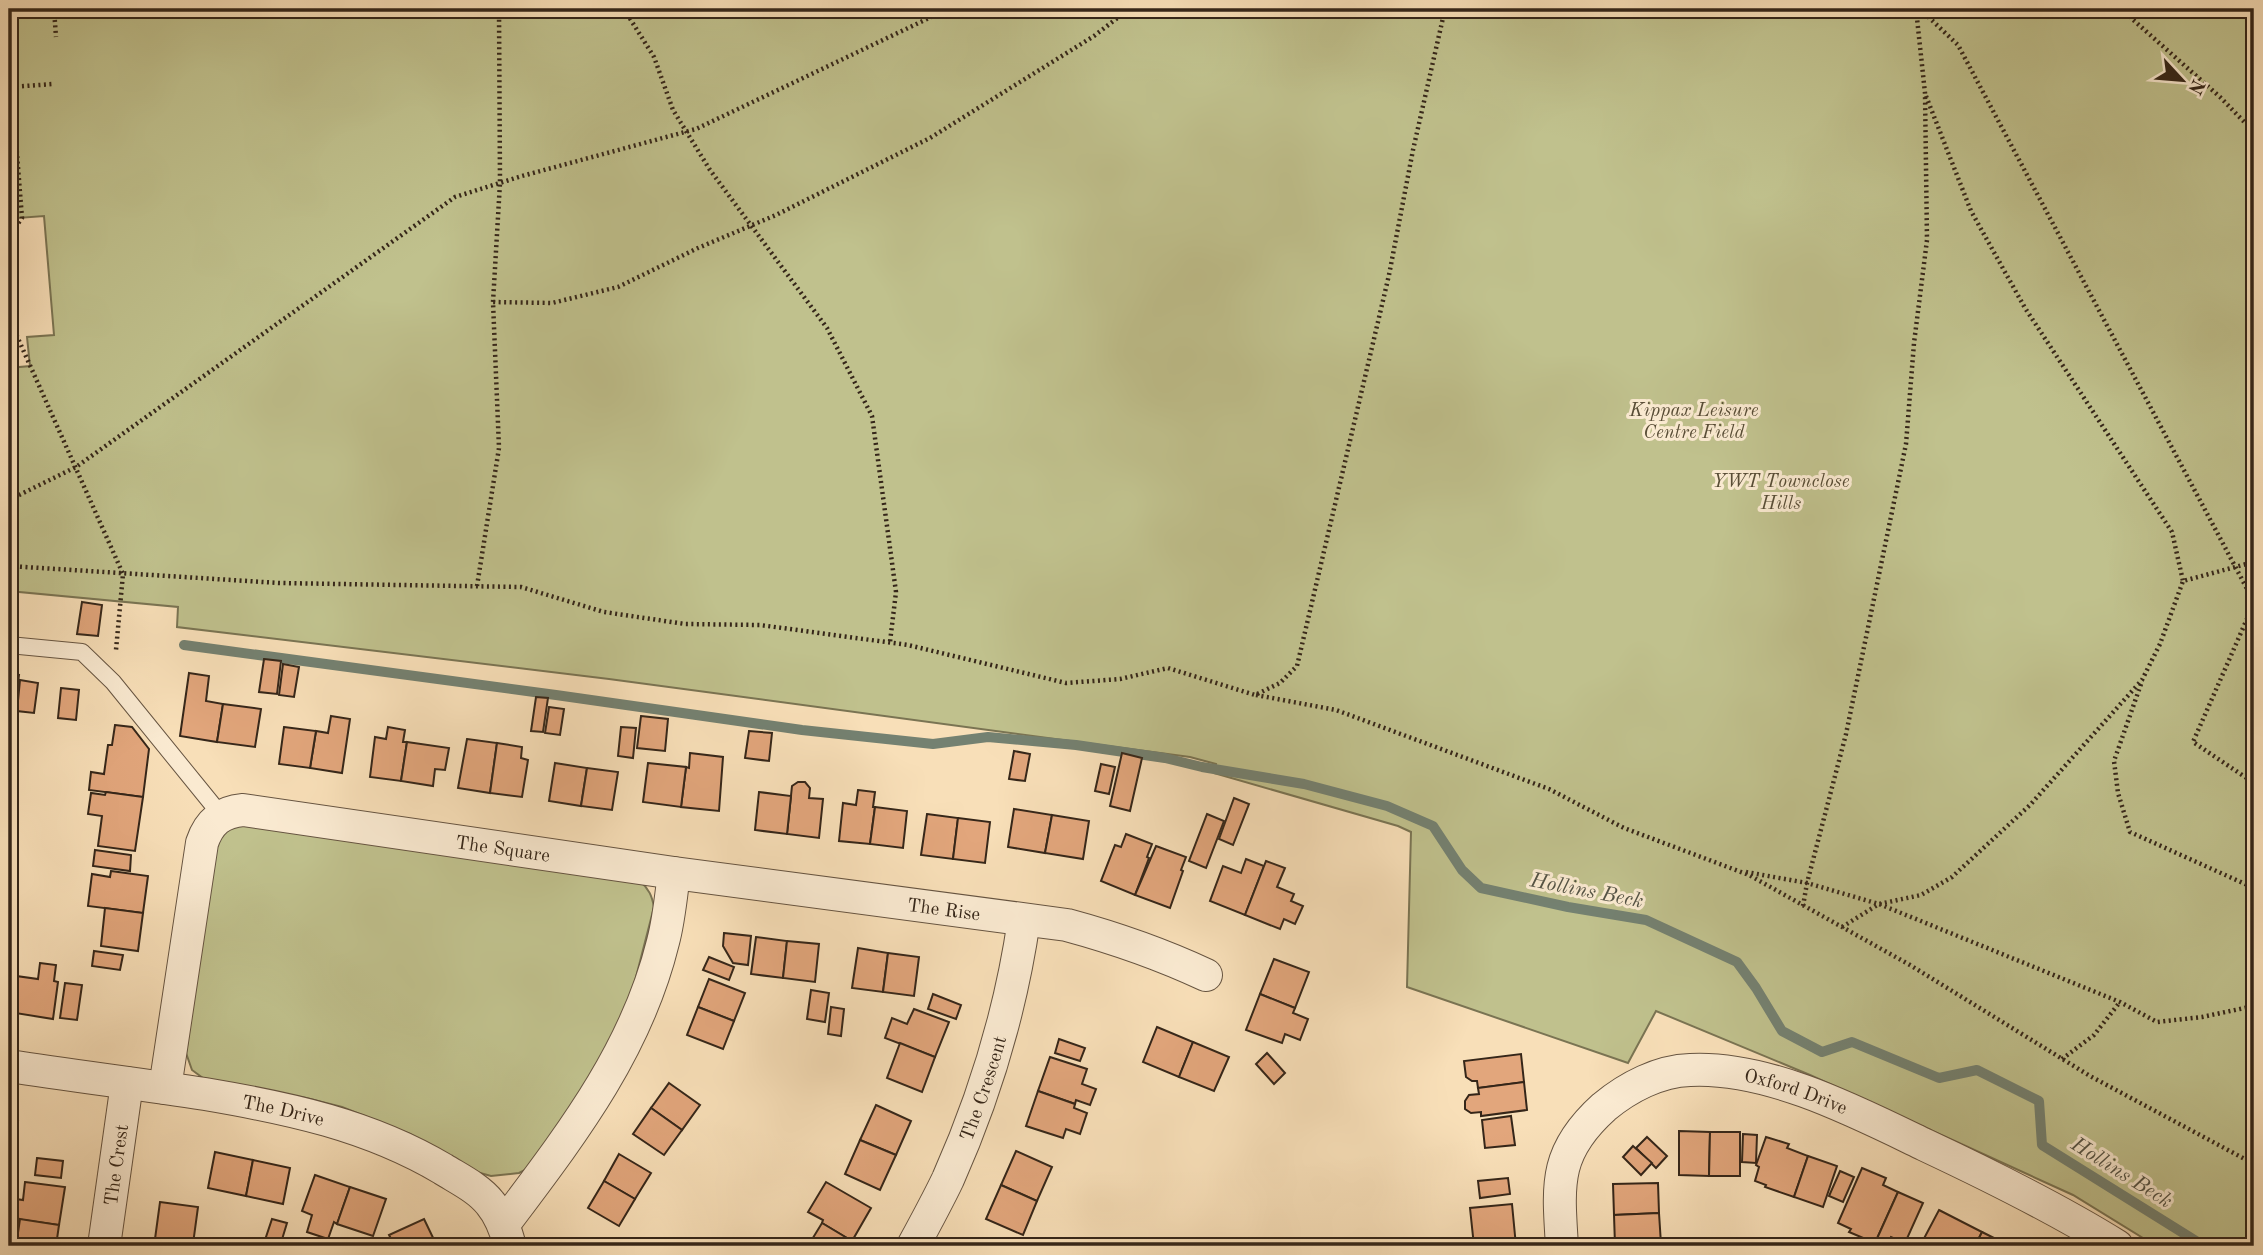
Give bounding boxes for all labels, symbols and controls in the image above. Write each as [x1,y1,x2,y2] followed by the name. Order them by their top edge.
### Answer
[2148,46,2218,116] north arrow
[2183,76,2207,97] text: N
[1628,402,1759,443] park label: Kippax Leisure Centre Field
[1712,473,1850,514] park label: YWT Townclose Hills
[454,834,551,867] street label: The Square
[1527,870,1645,913] water label: Hollins Beck
[906,897,981,925] street label: The Rise
[958,1034,1011,1144] street label: The Crescent
[1742,1067,1850,1119] street label: Oxford Drive
[240,1094,326,1131] street label: The Drive
[103,1123,133,1207] street label: The Crest
[2066,1133,2175,1213] water label: Hollins Beck

